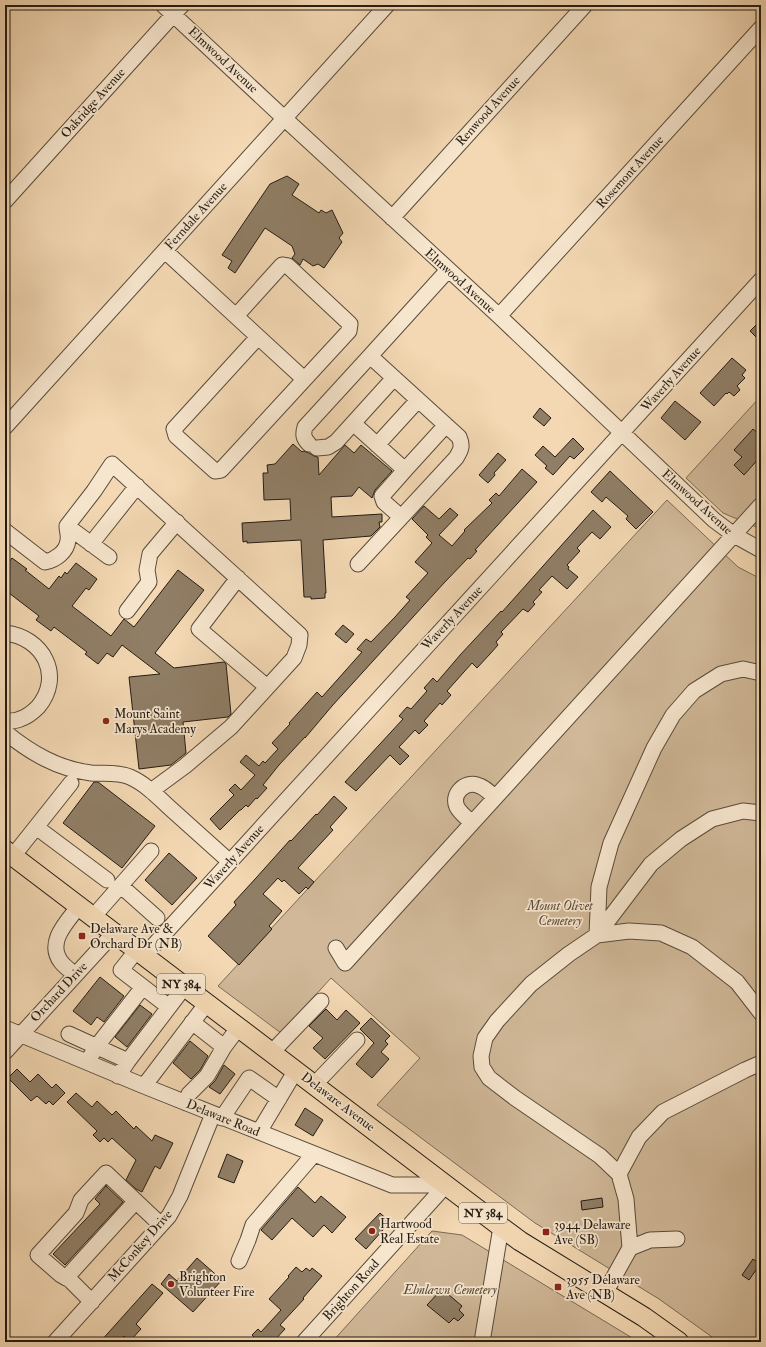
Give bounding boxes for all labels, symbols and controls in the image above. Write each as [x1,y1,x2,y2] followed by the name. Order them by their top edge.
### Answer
[185,24,262,97] street label: Elmwood Avenue
[57,64,129,141] street label: Oakridge Avenue
[452,72,524,149] street label: Renwood Avenue
[593,132,667,212] street label: Rosemont Avenue
[161,178,231,253] street label: Ferndale Avenue
[421,245,499,317] street label: Elmwood Avenue
[637,343,706,416] street label: Waverly Avenue
[658,466,736,538] street label: Elmwood Avenue
[417,582,487,655] street label: Waverly Avenue
[114,706,196,738] place label: Mount Saint Marys Academy
[101,716,111,726] marker: Mount Saint Marys Academy
[200,821,269,894] street label: Waverly Avenue
[526,898,594,929] park label: Mount Olivet Cemetery
[90,921,182,952] place label: Delaware Ave & Orchard Dr (NB)
[77,931,87,941] marker: Delaware Ave & Orchard Dr (NB)
[27,958,91,1025] street label: Orchard Drive
[157,974,205,994] road number: NY 384
[298,1069,379,1135] street label: Delaware Avenue
[184,1096,263,1140] street label: Delaware Road
[459,1203,507,1223] road number: NY 384
[105,1206,177,1286] street label: McConkey Drive
[380,1216,440,1247] place label: Hartwood Real Estate
[553,1217,631,1248] place label: 3944 Delaware Ave (SB)
[367,1226,377,1236] marker: Hartwood Real Estate
[541,1227,551,1237] marker: 3944 Delaware Ave (SB)
[319,1256,383,1324] street label: Brighton Road
[179,1269,255,1300] place label: Brighton Volunteer Fire
[565,1272,640,1303] place label: 3955 Delaware Ave (NB)
[166,1279,176,1289] marker: Brighton Volunteer Fire
[402,1282,497,1298] park label: Elmlawn Cemetery
[553,1282,563,1292] marker: 3955 Delaware Ave (NB)

